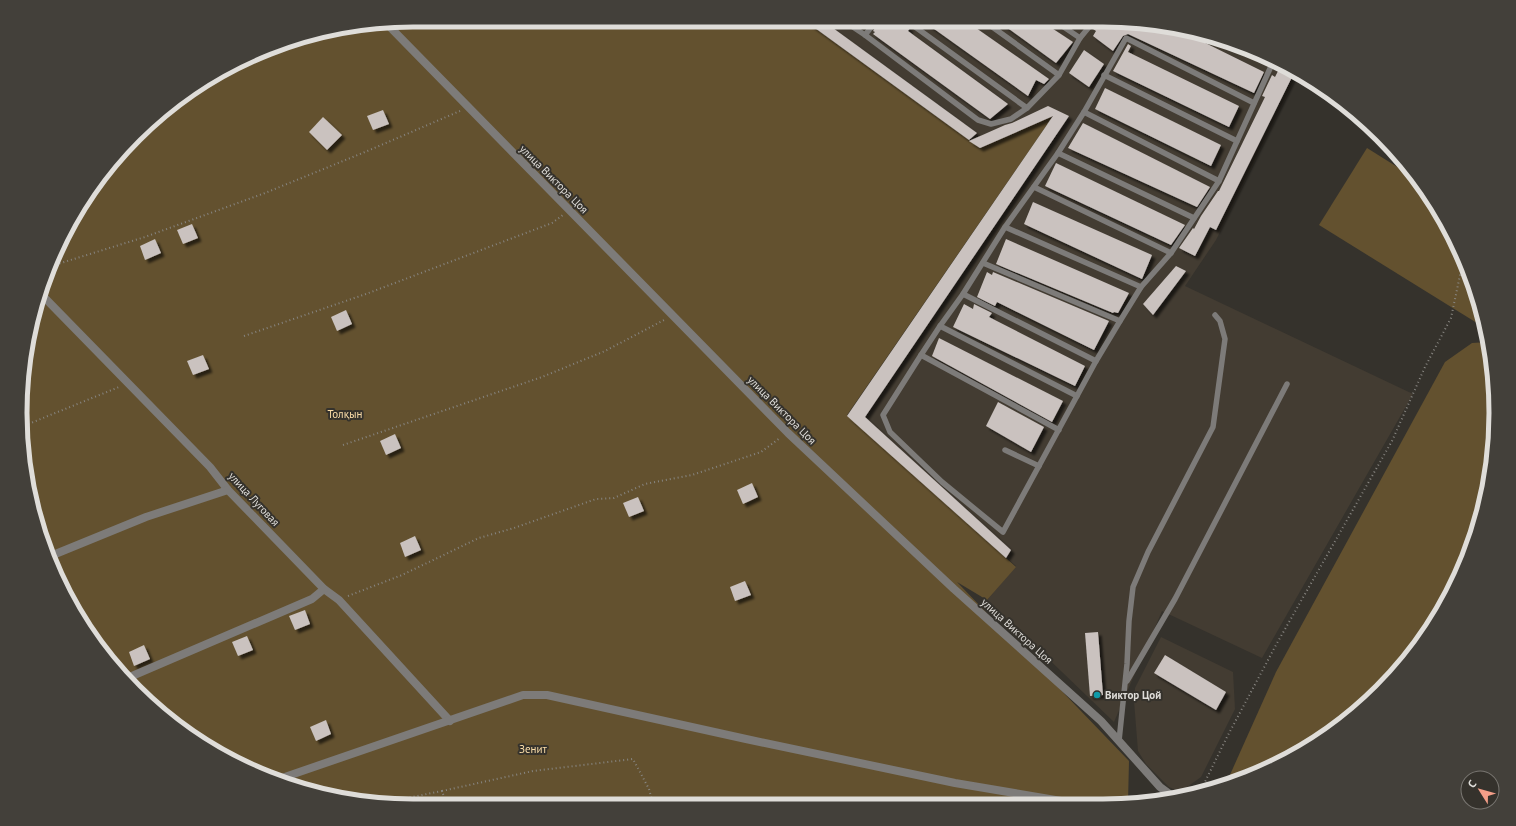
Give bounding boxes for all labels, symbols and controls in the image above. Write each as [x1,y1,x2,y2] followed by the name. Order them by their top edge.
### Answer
[517,142,591,216] street label: улица Виктора Цоя
[745,373,819,447] street label: улица Виктора Цоя
[328,407,362,421] park label: Толқын
[225,469,283,529] street label: улица Луговая
[978,595,1056,667] street label: улица Виктора Цоя
[1105,688,1161,702] place label: Виктор Цой
[1092,690,1102,700] marker: Виктор Цой
[519,742,548,756] park label: Зенит
[1460,770,1500,810] north arrow
[1465,777,1479,791] text: С

